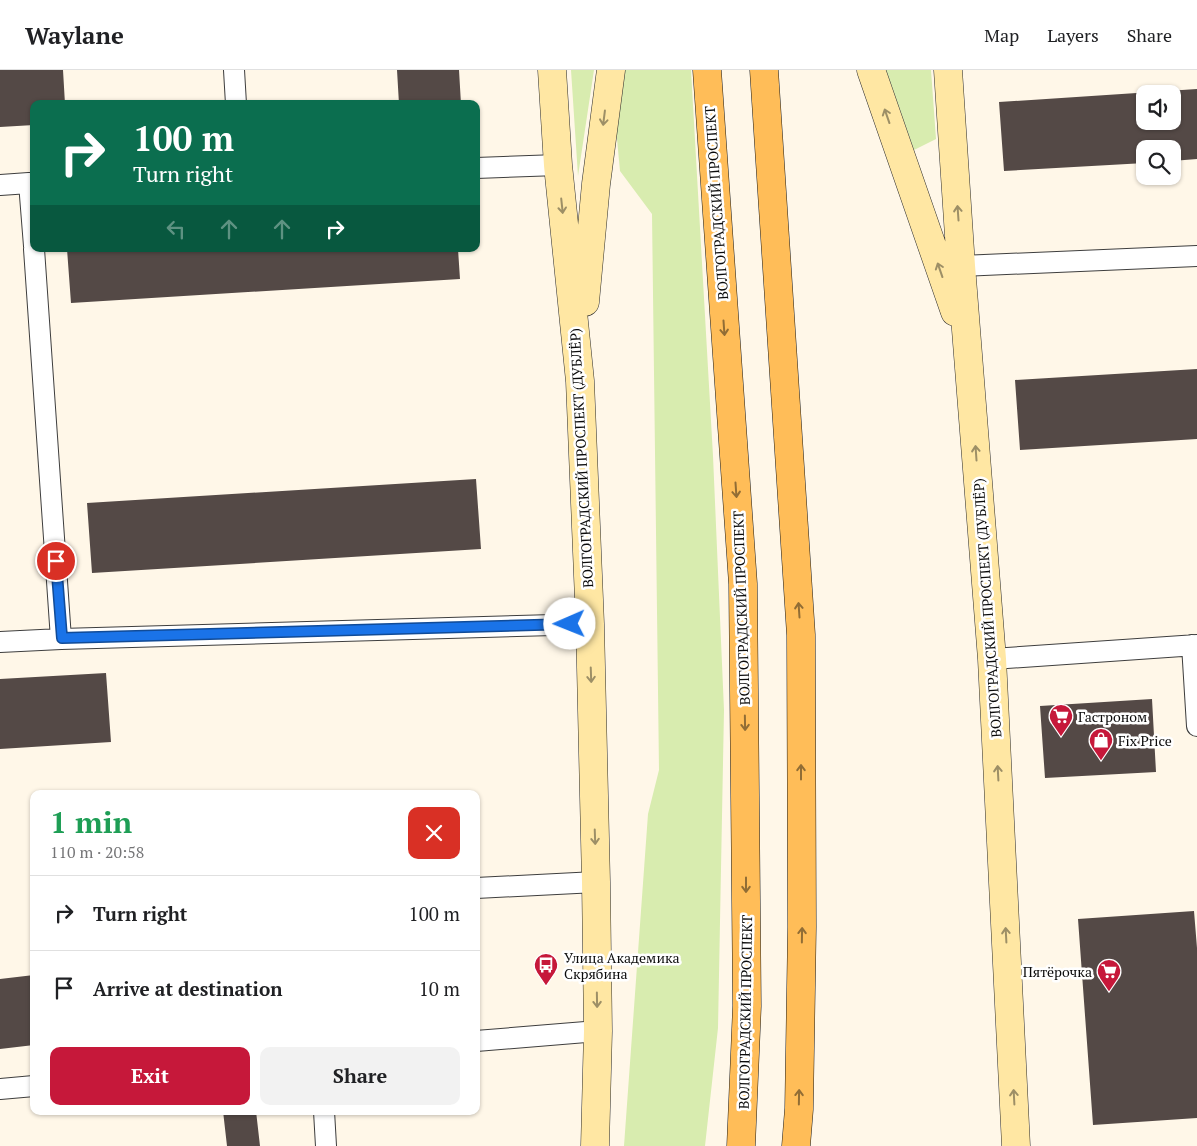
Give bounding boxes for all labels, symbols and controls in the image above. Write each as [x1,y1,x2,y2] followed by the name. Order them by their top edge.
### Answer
[25,19,124,51] text: Waylane
[984,23,1019,47] text: Map
[1047,23,1099,47] text: Layers
[1127,23,1172,47] text: Share
[1136,85,1181,185] map controls
[1136,85,1181,130] button: sound
[700,105,732,301] street label: ВОЛГОГРАДСКИЙ ПРОСПЕКТ
[882,109,891,125] one-way arrow
[599,110,609,126] one-way arrow
[133,115,234,161] text: 100 m
[50,120,115,185] icon: right
[1136,140,1181,185] button: search
[133,159,233,188] text: Turn right
[557,198,567,214] one-way arrow
[953,206,962,222] one-way arrow
[162,215,190,243] icon: left
[215,215,243,243] icon: ahead
[268,215,296,243] icon: ahead
[321,215,349,243] icon: right
[935,262,945,278] one-way arrow
[720,320,729,336] one-way arrow
[565,328,597,588] street label: ВОЛГОГРАДСКИЙ ПРОСПЕКТ (ДУБЛЁР)
[971,446,981,462] one-way arrow
[968,478,1006,738] street label: ВОЛГОГРАДСКИЙ ПРОСПЕКТ (ДУБЛЁР)
[731,482,740,498] one-way arrow
[728,510,754,705] street label: ВОЛГОГРАДСКИЙ ПРОСПЕКТ
[35,540,77,582] pin
[42,547,70,575] icon: arrive
[543,597,595,649] position arrow
[795,602,804,618] one-way arrow
[586,666,596,683] one-way arrow
[1048,703,1074,737] supermarket icon: Гастроном
[1078,707,1147,726] place label: Гастроном
[740,714,750,730] one-way arrow
[1088,727,1114,761] shop icon: Fix Price
[1118,731,1172,750] place label: Fix Price
[796,765,806,781] one-way arrow
[993,765,1002,781] one-way arrow
[50,802,132,842] text: 1 min
[408,807,460,859] button: close
[590,829,600,845] one-way arrow
[50,841,144,863] text: 110 m · 20:58
[741,876,751,893] one-way arrow
[50,899,78,927] icon: right
[93,901,187,926] text: Turn right
[409,901,460,926] text: 100 m
[734,914,756,1109] street label: ВОЛГОГРАДСКИЙ ПРОСПЕКТ
[797,927,807,944] one-way arrow
[1001,927,1010,943] one-way arrow
[564,948,680,983] place label: Улица Академика Скрябина
[533,952,559,986] bus stop icon: Улица Академика Скрябина
[1096,958,1122,992] supermarket icon: Пятёрочка
[1023,962,1092,981] place label: Пятёрочка
[50,974,78,1002] icon: arrive
[93,976,282,1001] text: Arrive at destination
[419,976,460,1001] text: 10 m
[592,991,602,1007] one-way arrow
[50,1047,250,1105] button: Exit
[260,1047,460,1105] button: Share
[794,1090,804,1106] one-way arrow
[1009,1090,1019,1106] one-way arrow

